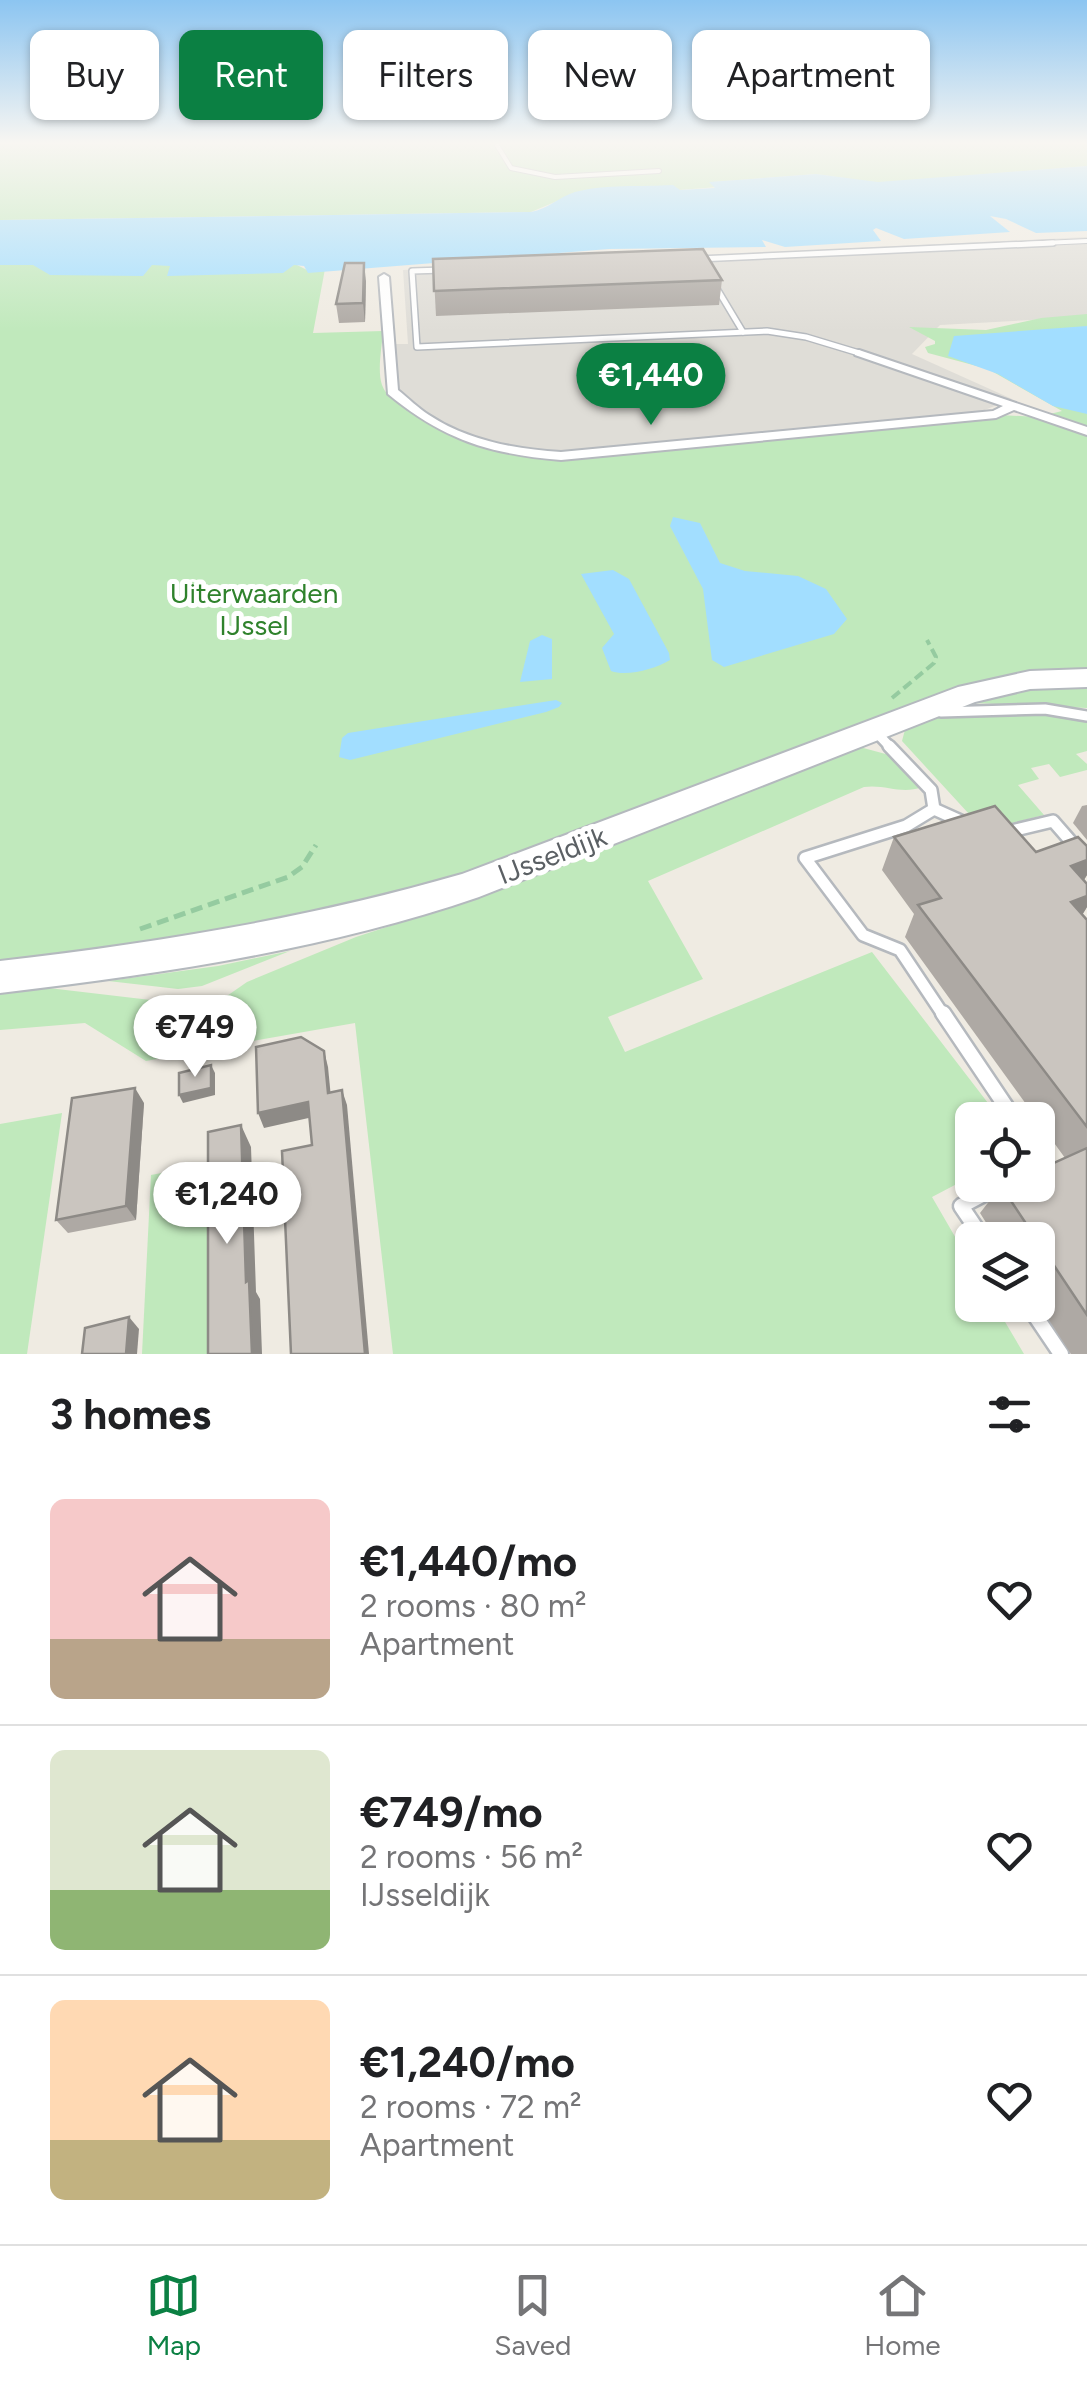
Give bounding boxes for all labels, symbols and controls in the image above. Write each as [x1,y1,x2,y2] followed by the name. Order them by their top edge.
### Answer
[30,30,159,120] chip: Buy
[179,30,323,120] chip: Rent
[343,30,508,120] chip: Filters
[528,30,672,120] chip: New
[692,30,930,120] chip: Apartment
[570,343,732,428] pin: €1,440
[598,356,704,394] text: €1,440
[170,576,338,642] park label: Uiterwaarden IJssel
[493,819,611,891] street label: IJsseldijk
[136,995,254,1080] pin: €749
[156,1008,234,1046] text: €749
[955,1102,1055,1322] map controls
[955,1102,1055,1202] button: locate
[146,1162,308,1247] pin: €1,240
[175,1175,279,1213] text: €1,240
[955,1222,1055,1322] button: layers
[982,1387,1037,1442] icon: filters
[50,1389,211,1440] text: 3 homes
[360,1536,577,1587] text: €1,440/mo
[130,1539,250,1659] icon: home
[982,1572,1037,1627] icon: heart
[360,1587,587,1625] text: 2 rooms · 80 m²
[360,1625,514,1663] text: Apartment
[360,1787,543,1838] text: €749/mo
[130,1790,250,1910] icon: home
[982,1823,1037,1878] icon: heart
[360,1838,583,1876] text: 2 rooms · 56 m²
[360,1876,490,1914] text: IJsseldijk
[360,2037,575,2088] text: €1,240/mo
[130,2040,250,2160] icon: home
[982,2073,1037,2128] icon: heart
[360,2088,582,2126] text: 2 rooms · 72 m²
[360,2126,514,2164] text: Apartment
[146,2268,201,2362] tab: Map
[494,2268,571,2362] tab: Saved
[864,2268,941,2362] tab: Home

